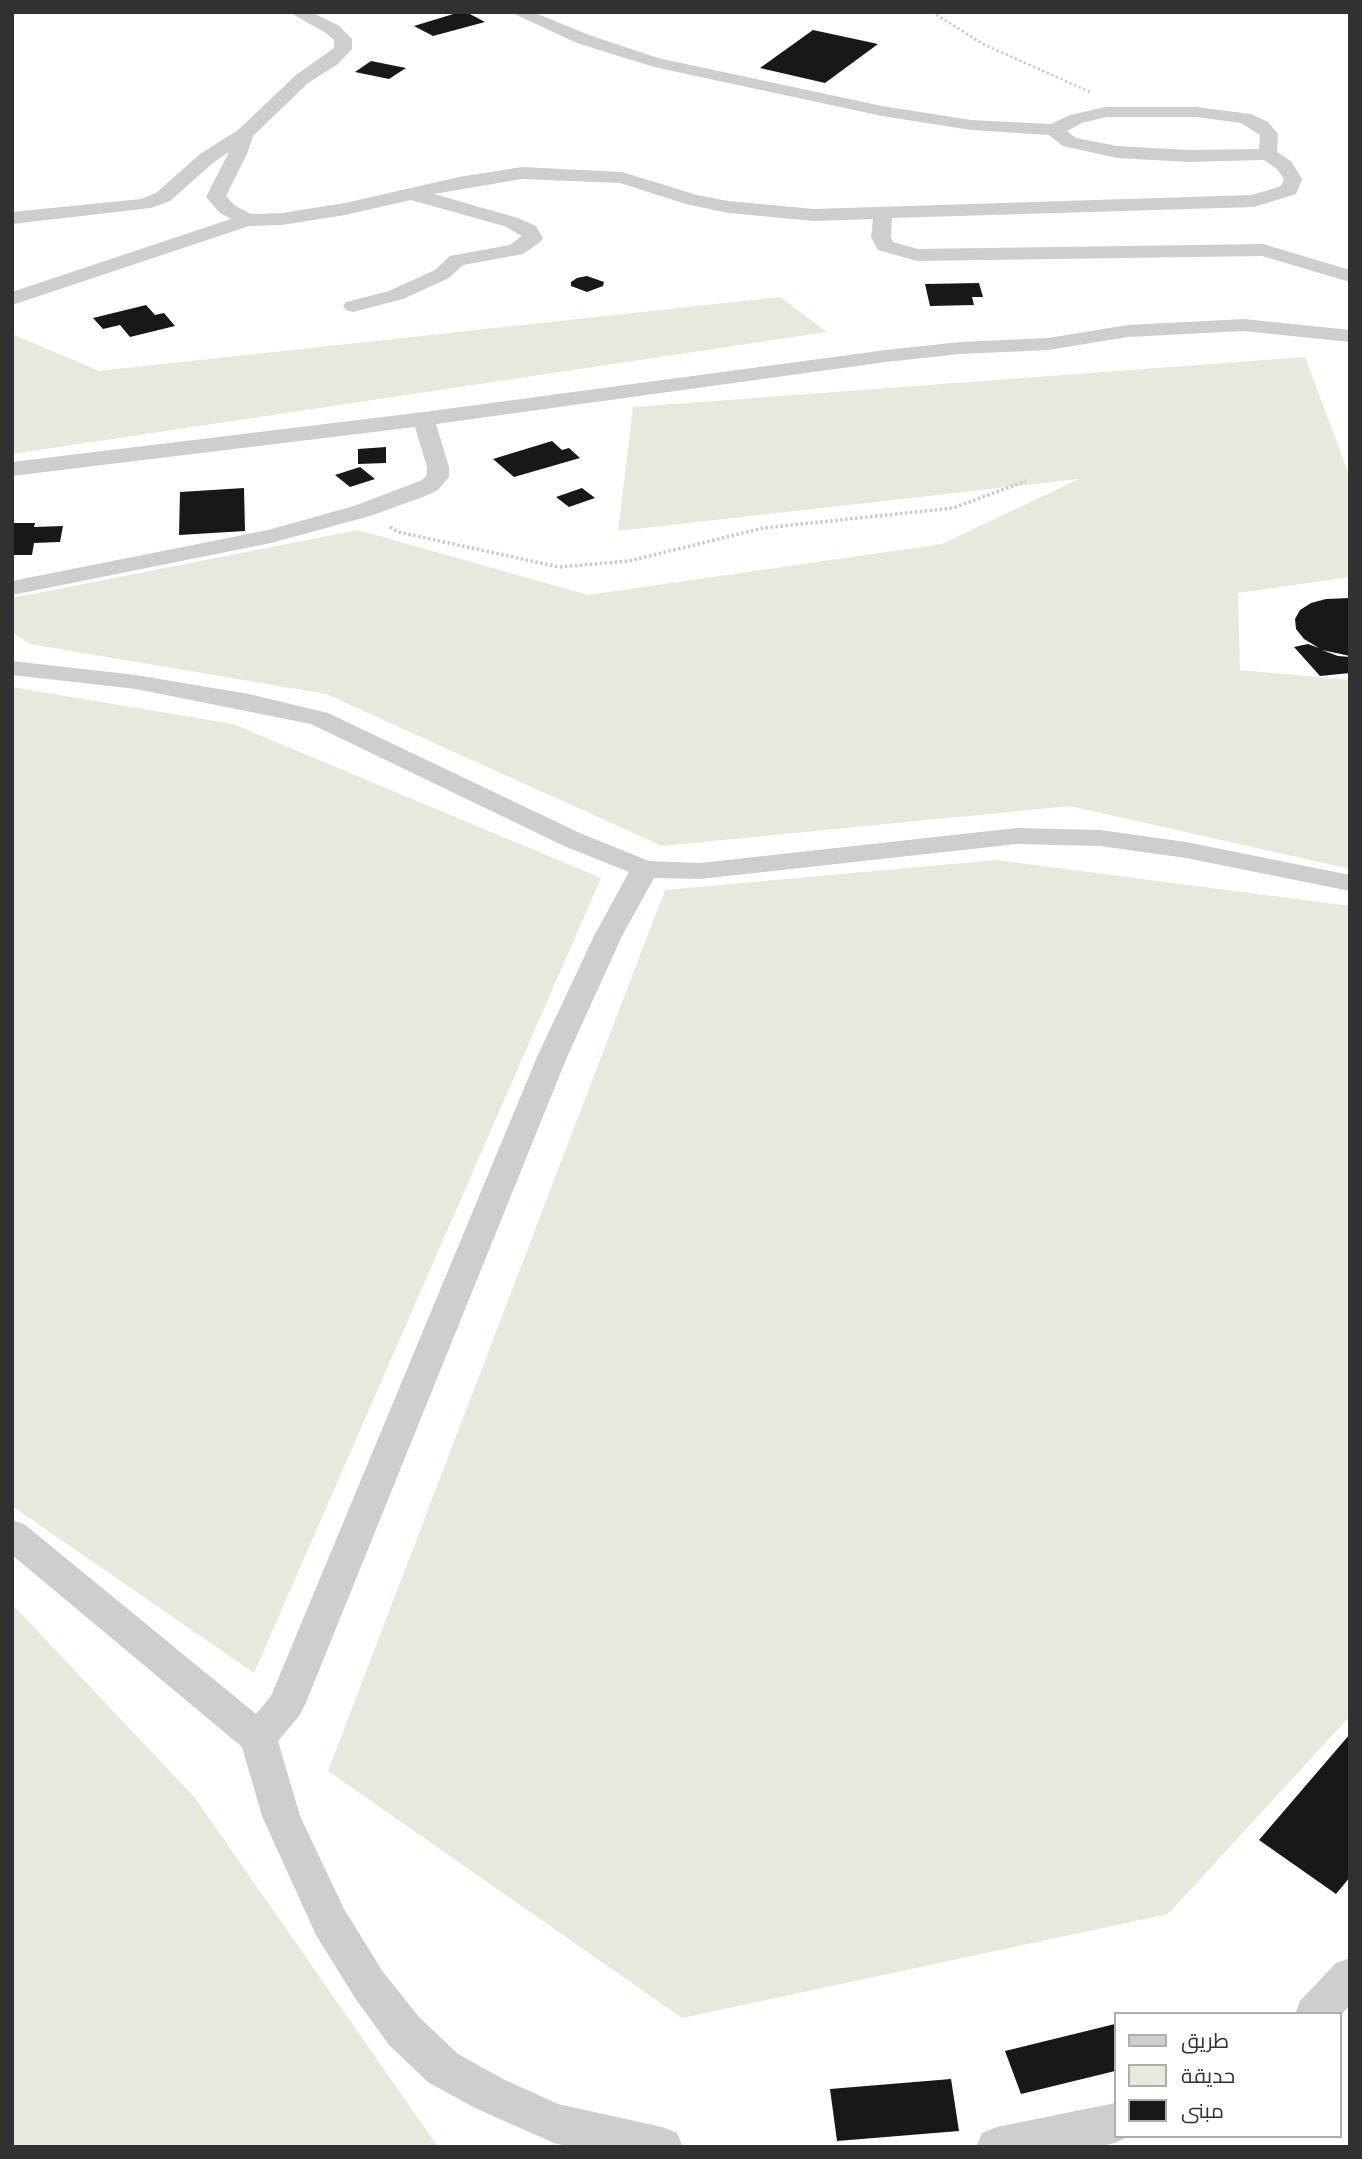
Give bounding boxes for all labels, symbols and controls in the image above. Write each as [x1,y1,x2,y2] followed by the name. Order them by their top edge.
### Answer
[1114,2012,1341,2138] legend
[1181,2028,1229,2054] text: طريق
[1181,2063,1235,2089] text: حديقة
[1181,2098,1224,2124] text: مبنى

